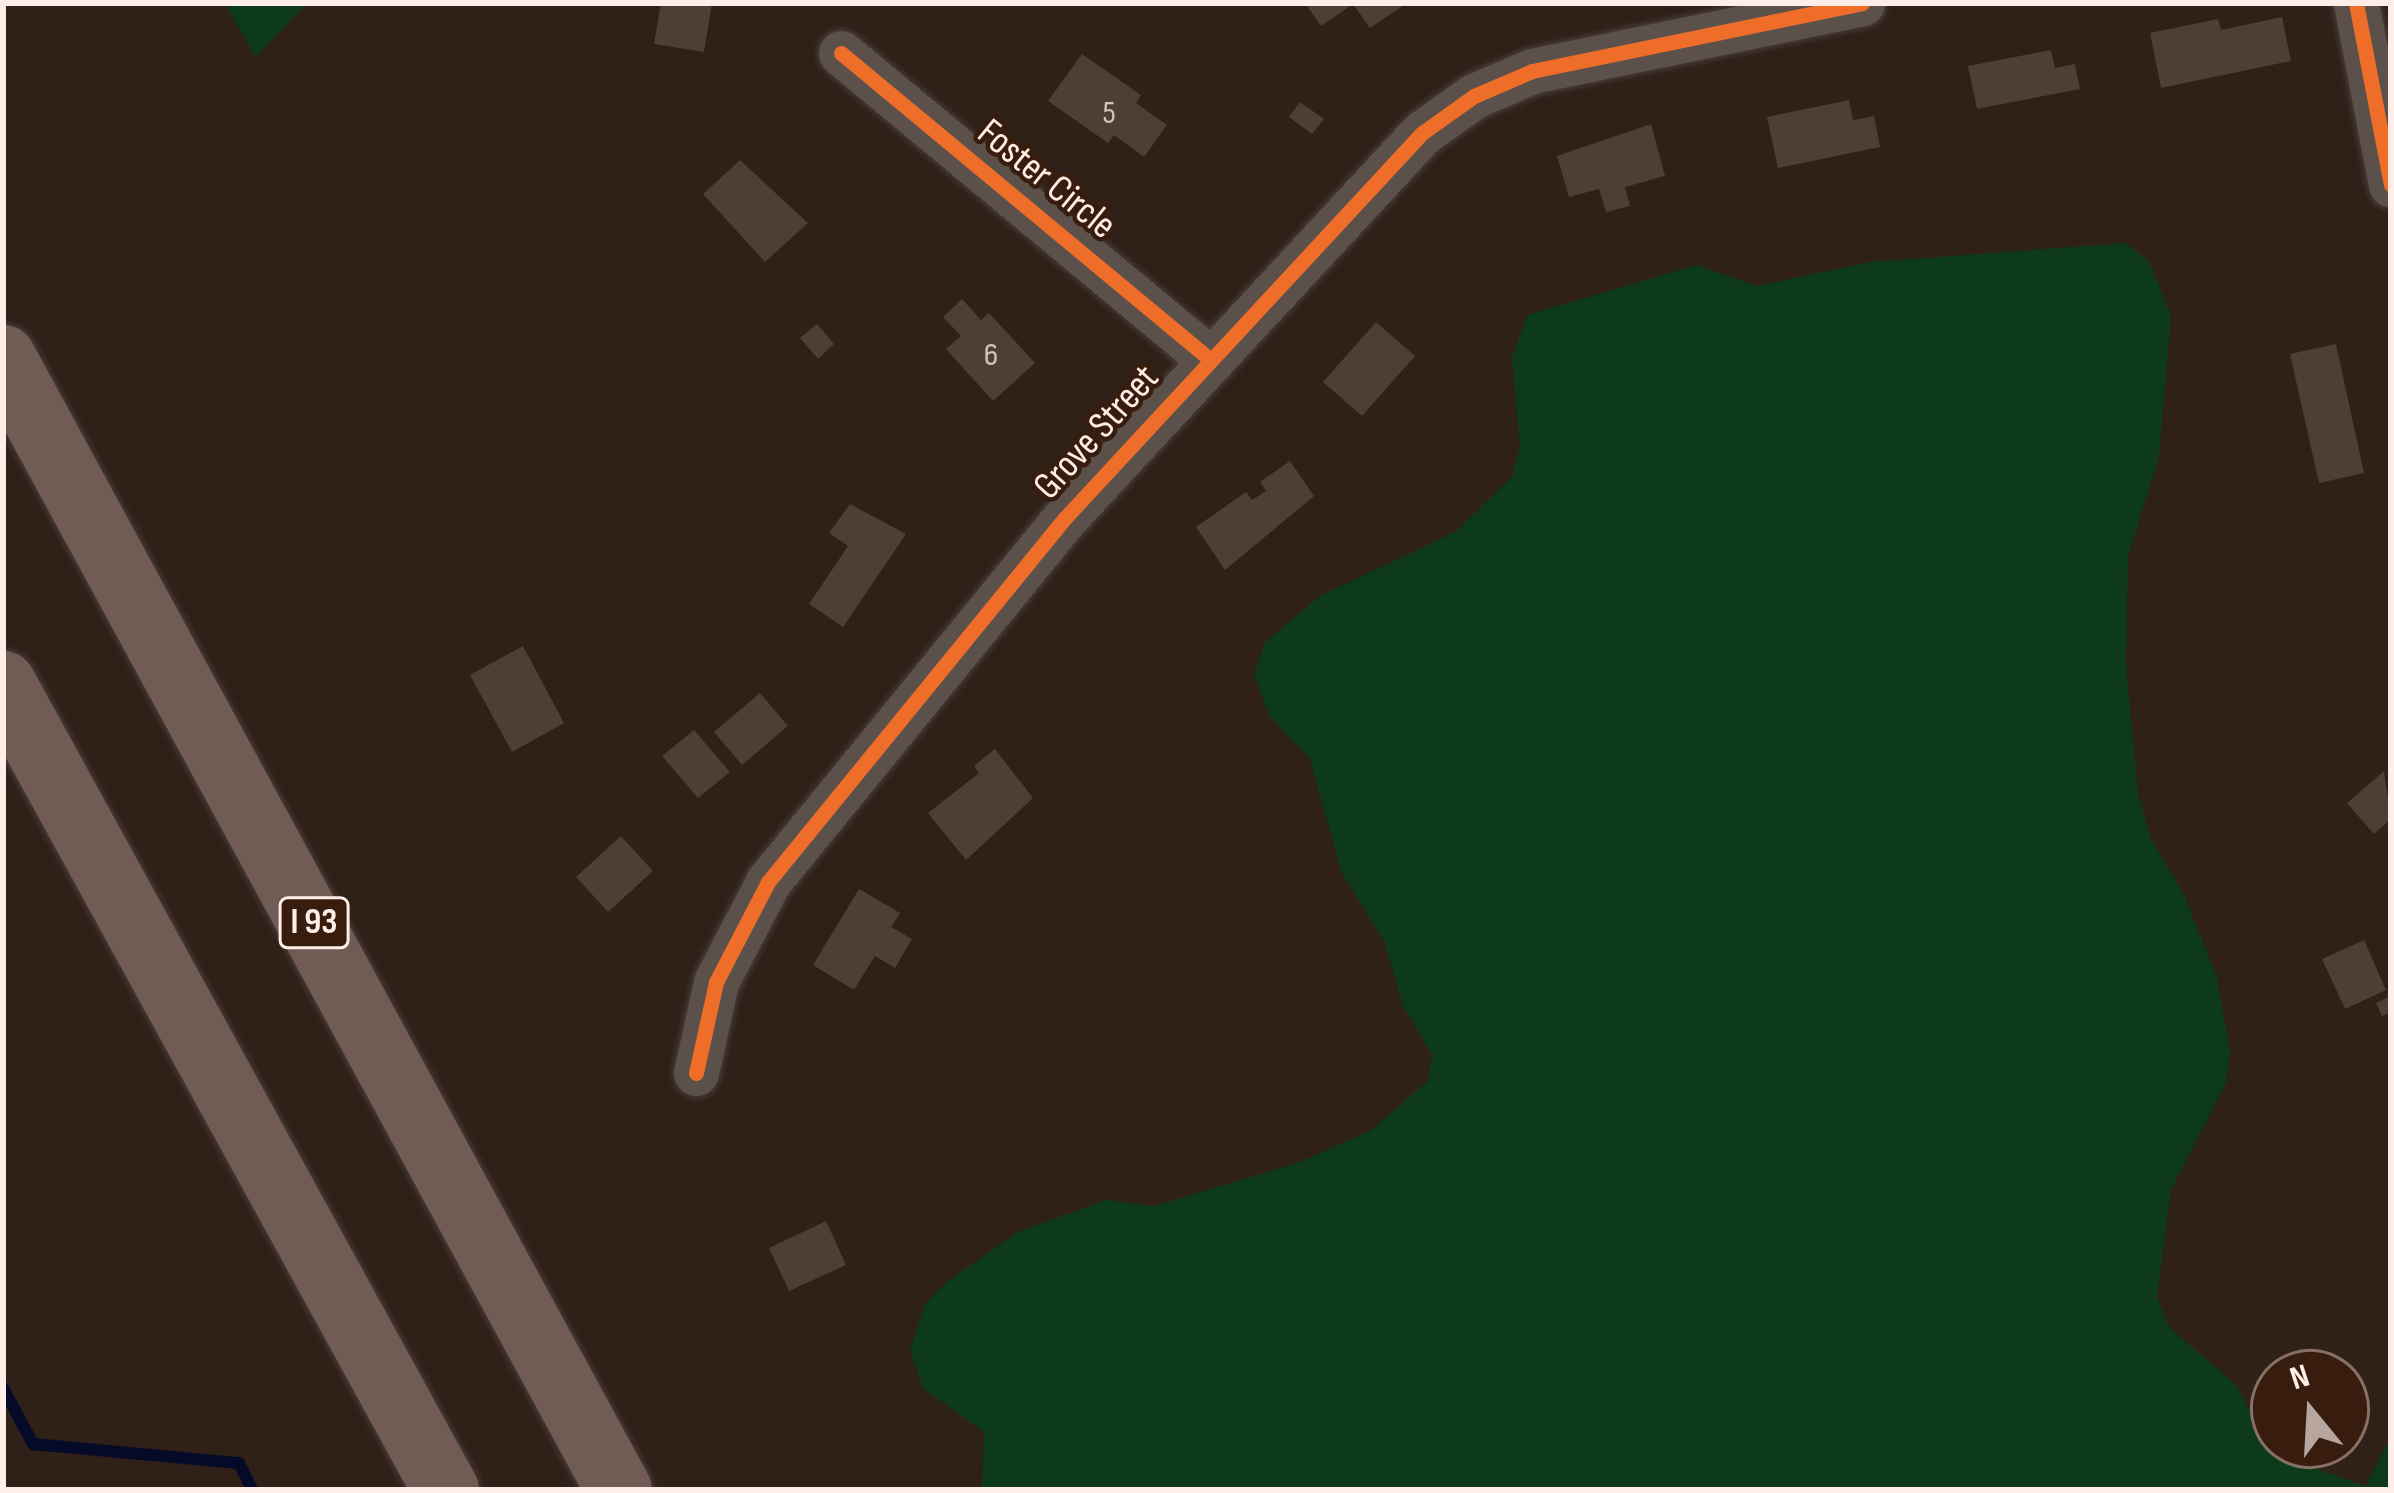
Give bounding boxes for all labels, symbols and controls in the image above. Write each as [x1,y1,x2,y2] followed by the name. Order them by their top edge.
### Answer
[1102,94,1116,134] house number: 5
[967,110,1125,250] street label: Foster Circle
[984,336,998,376] house number: 6
[1024,356,1170,510] street label: Grove Street
[278,893,350,953] road number: I 93
[2250,1349,2370,1469] north arrow
[2285,1356,2314,1399] text: N

